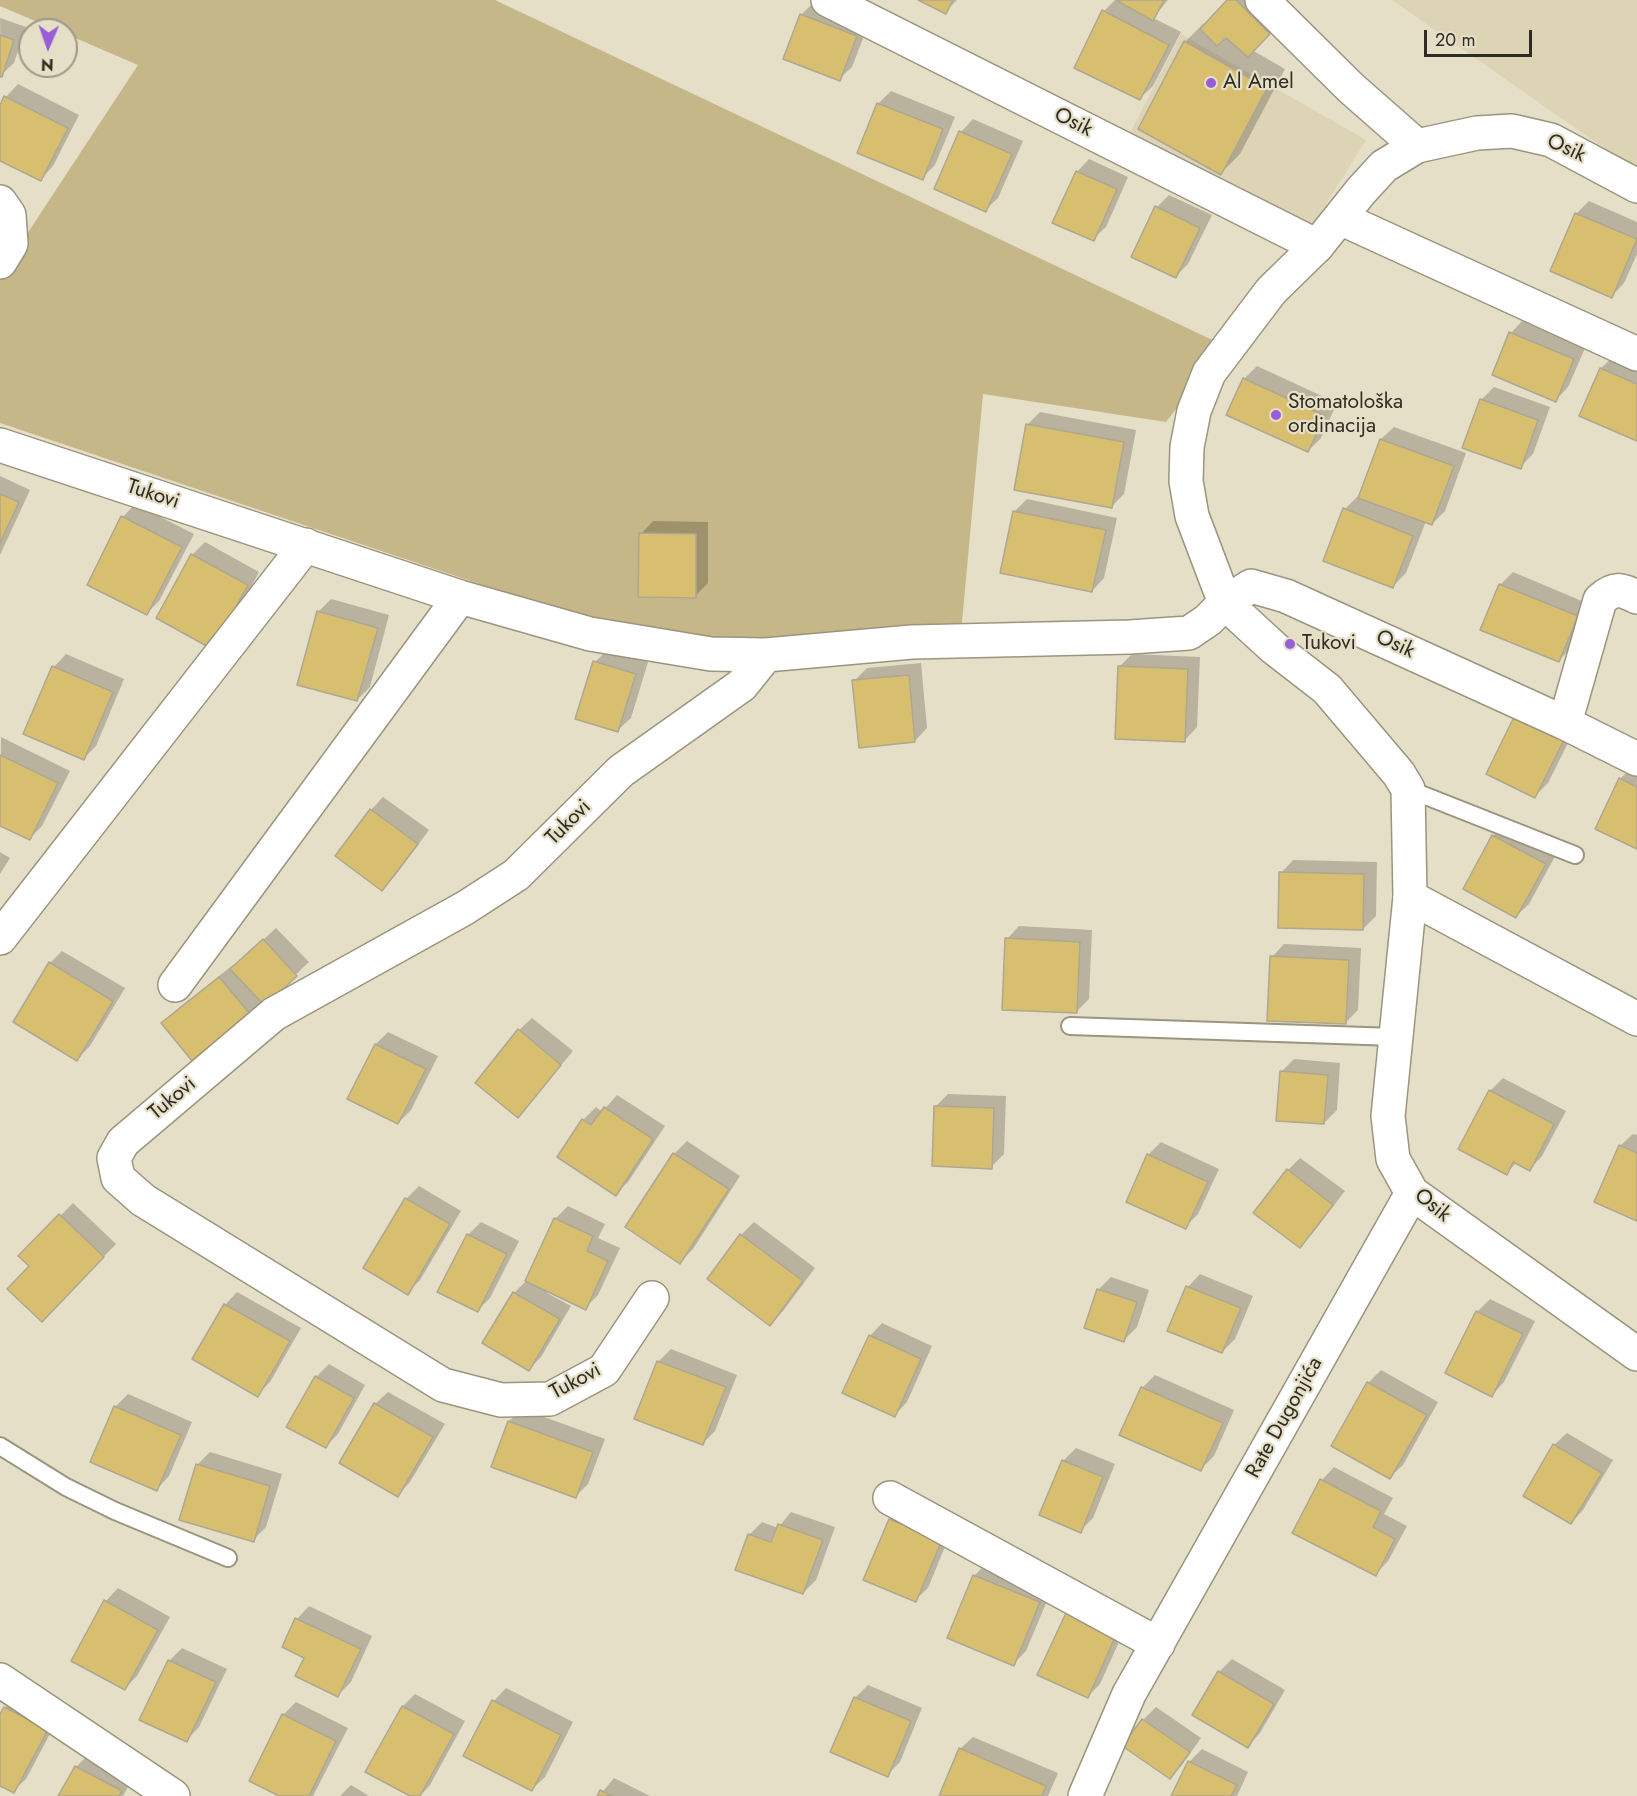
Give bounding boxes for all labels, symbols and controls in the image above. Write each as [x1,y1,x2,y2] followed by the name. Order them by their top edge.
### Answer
[18,18,78,78] north arrow
[1427,18,1535,56] scale bar
[1435,27,1475,53] text: 20 m
[41,53,54,76] text: N
[1223,70,1294,96] place label: Al Amel
[1204,76,1218,90] marker: Al Amel
[1050,103,1096,143] street label: Osik
[1543,129,1589,169] street label: Osik
[1288,390,1403,440] place label: Stomatološka ordinacija
[1269,408,1283,422] marker: Stomatološka ordinacija
[123,475,183,515] street label: Tukovi
[1372,625,1418,665] street label: Osik
[1302,631,1356,657] place label: Tukovi
[1283,637,1297,651] marker: Tukovi
[541,795,597,851] street label: Tukovi
[144,1072,202,1126] street label: Tukovi
[1409,1184,1455,1228] street label: Osik
[1241,1353,1329,1483] street label: Rate Dugonjića
[546,1358,606,1406] street label: Tukovi

